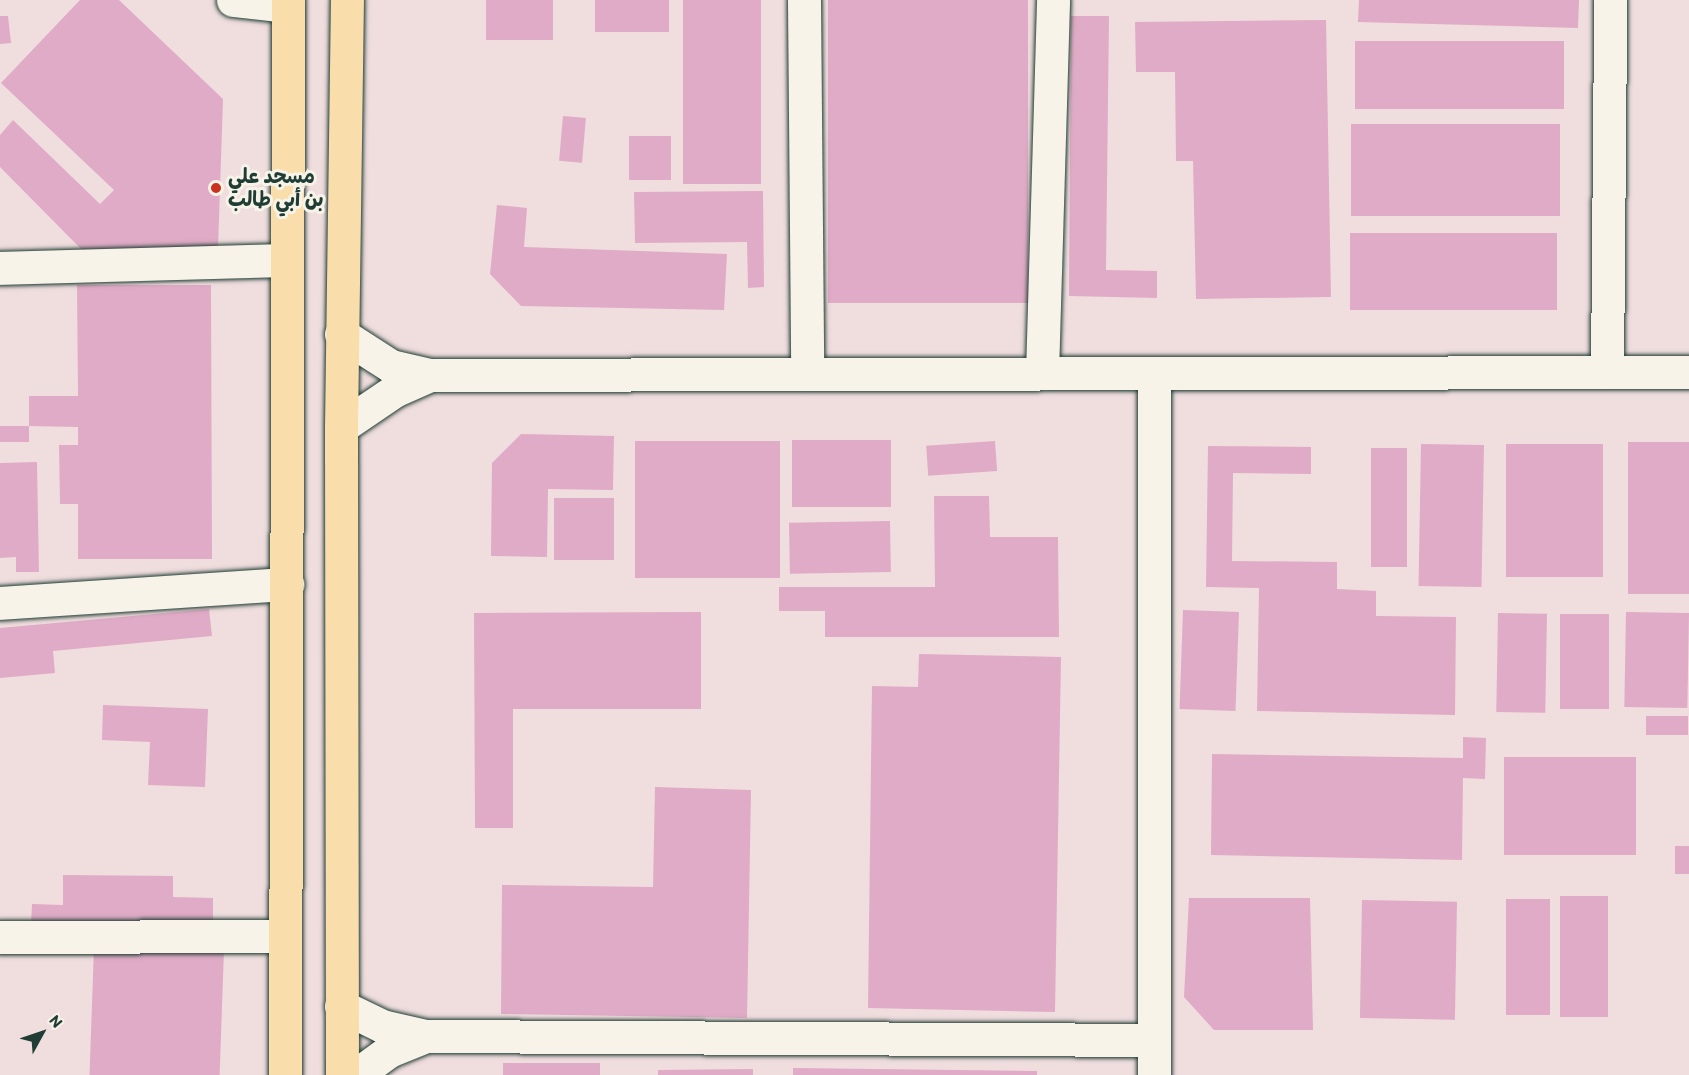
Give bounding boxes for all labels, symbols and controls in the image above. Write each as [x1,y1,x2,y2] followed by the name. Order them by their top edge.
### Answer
[228,164,324,211] place label: مسجد علي بن أبي طالب
[209,181,223,195] marker: مسجد علي بن أبي طالب
[12,1003,72,1063] north arrow
[45,1011,67,1031] text: N

